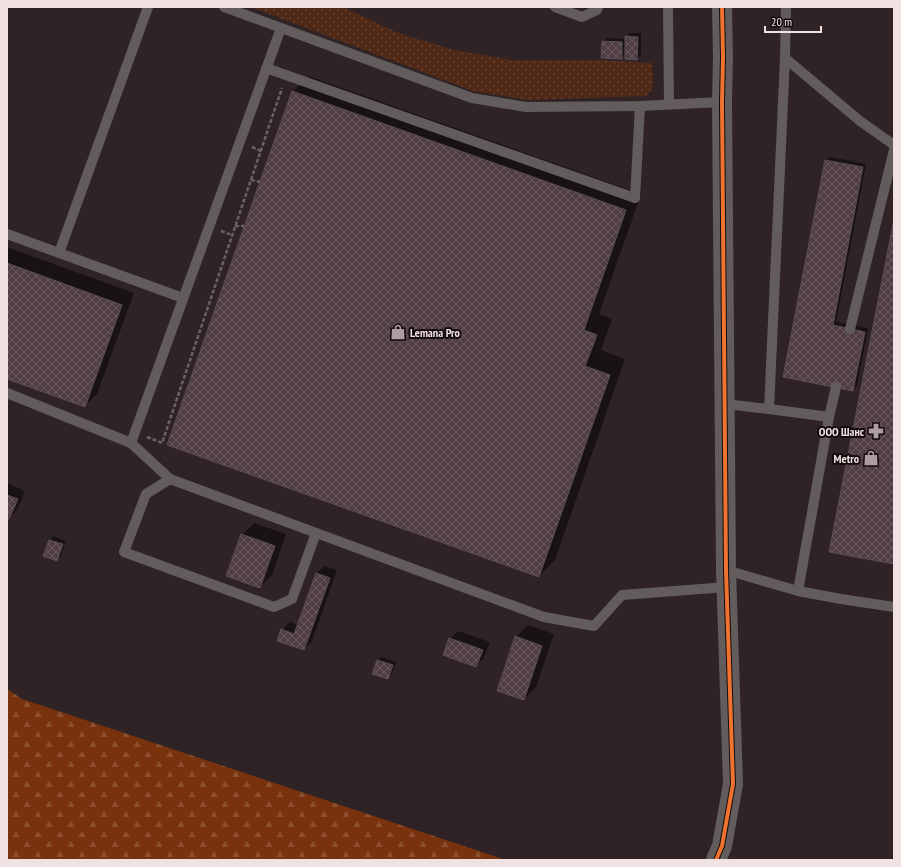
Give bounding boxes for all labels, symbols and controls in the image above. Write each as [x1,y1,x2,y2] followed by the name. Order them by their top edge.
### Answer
[765,8,821,34] scale bar
[771,14,792,29] text: 20 m
[389,323,407,341] shop icon: Lemana Pro
[410,325,461,340] place label: Lemana Pro
[867,422,885,440] pharmacy icon: ООО Шанс
[819,424,865,439] place label: ООО Шанс
[862,449,880,467] shop icon: Metro
[834,451,860,466] place label: Metro

